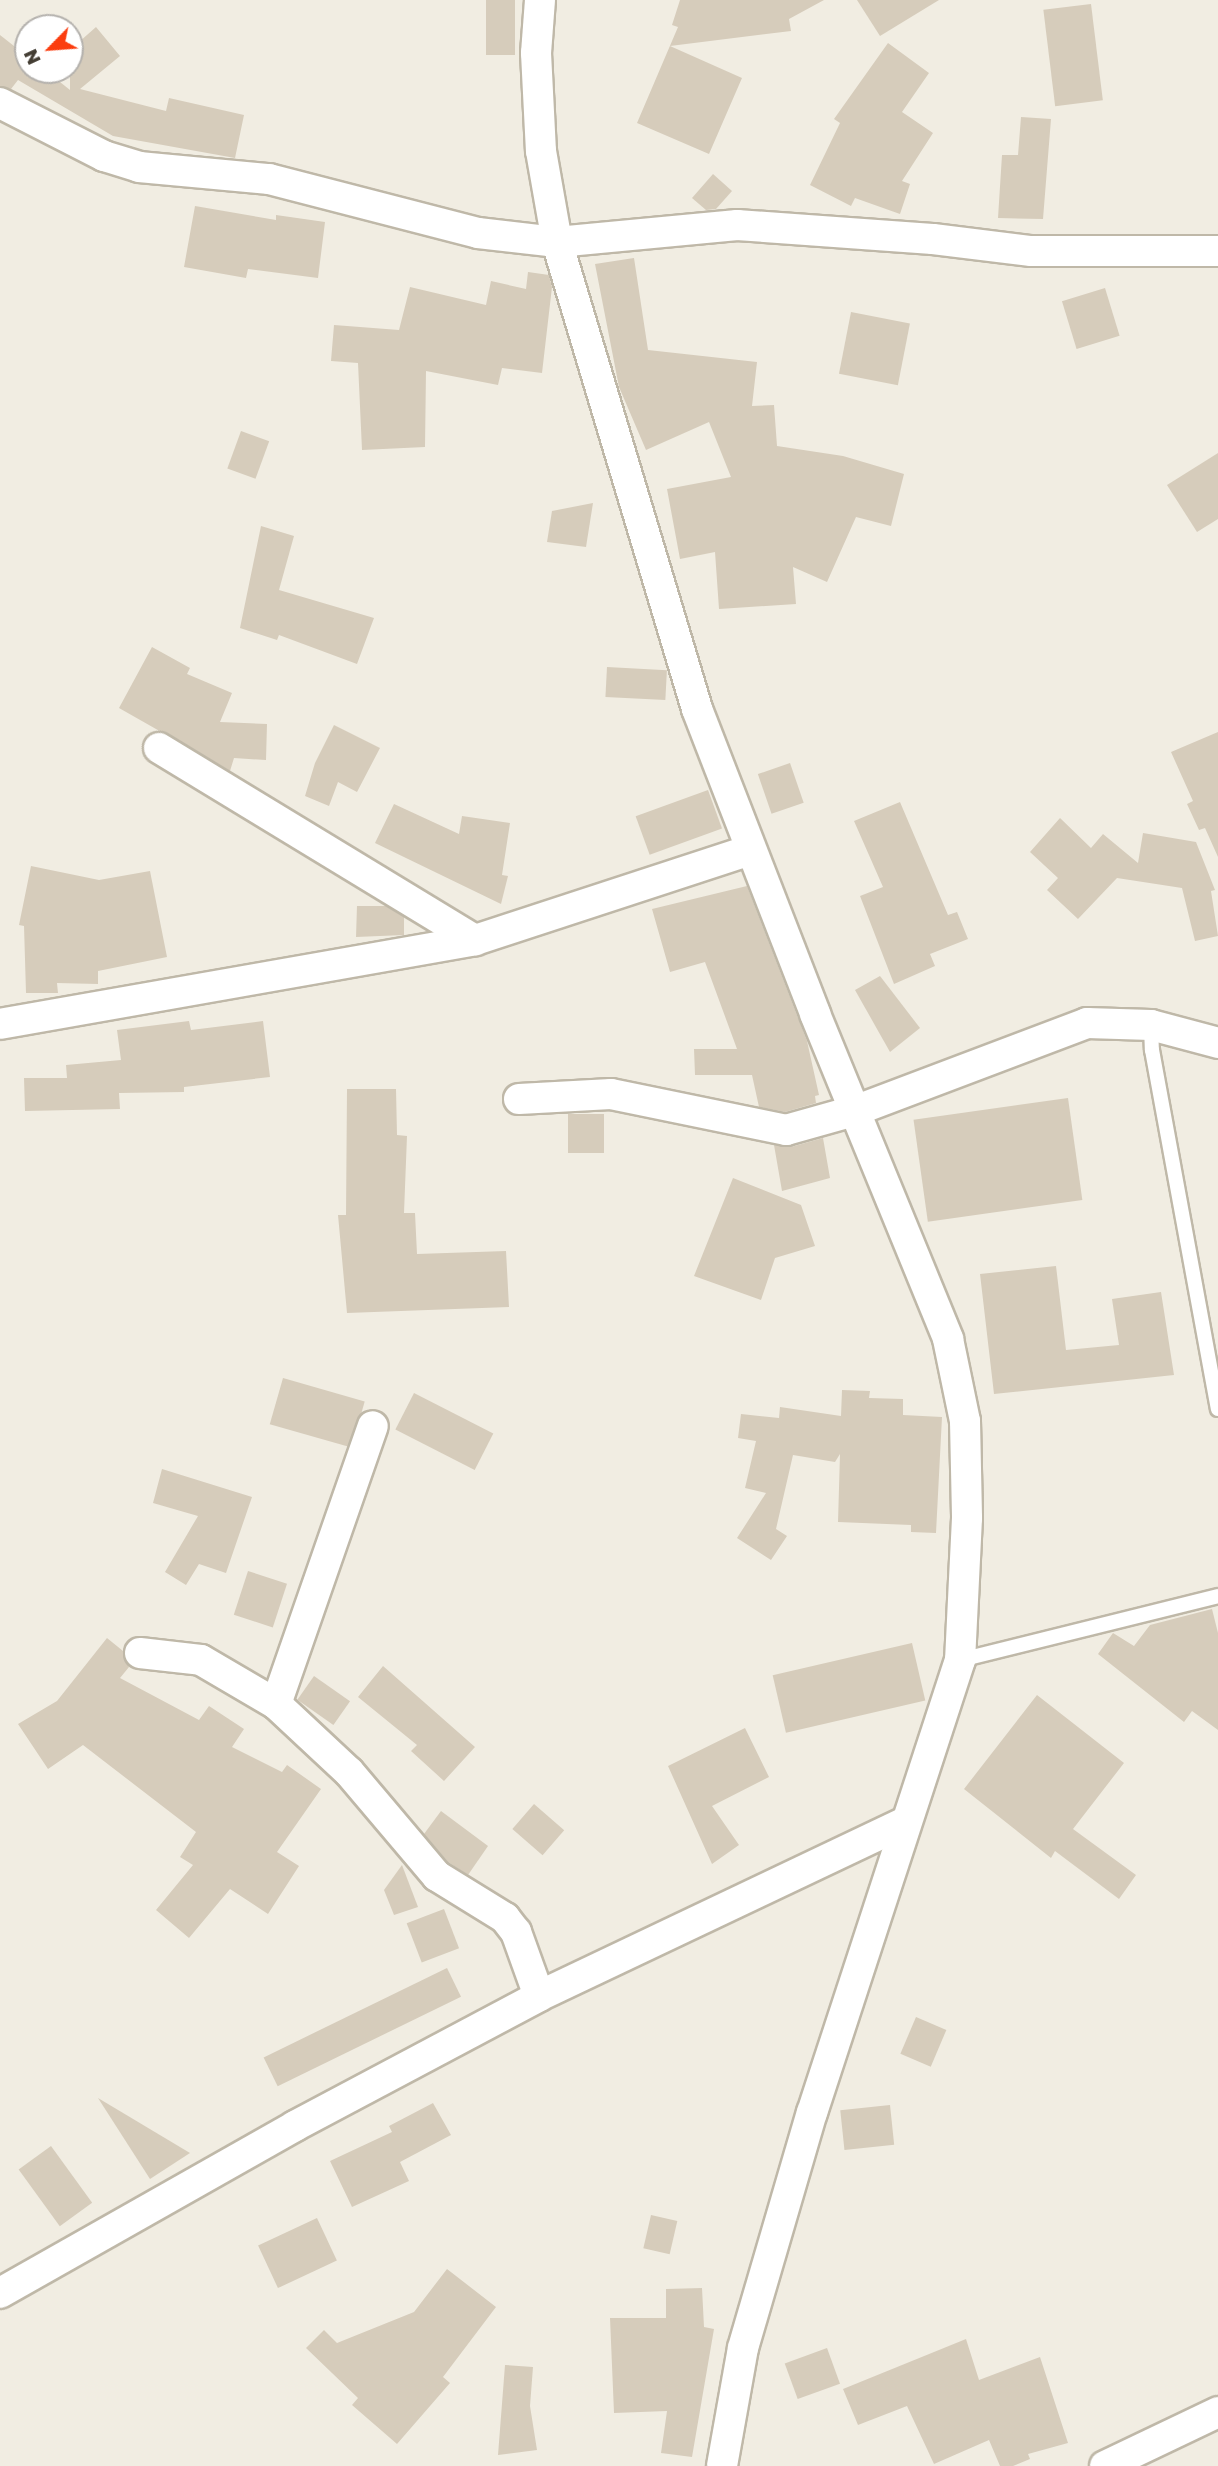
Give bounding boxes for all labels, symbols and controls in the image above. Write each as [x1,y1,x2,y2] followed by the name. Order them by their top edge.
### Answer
[14,14,84,84] north arrow
[18,46,45,69] text: N

